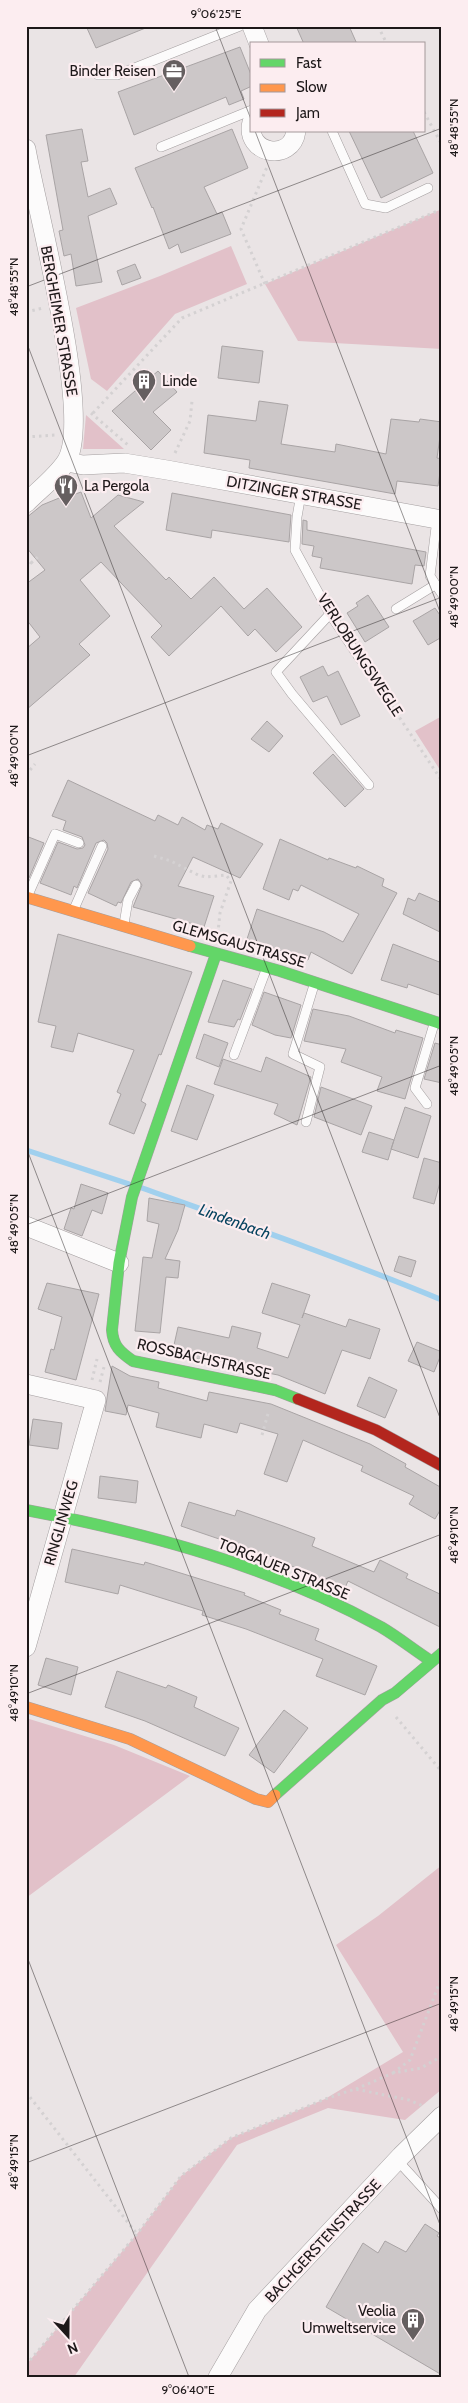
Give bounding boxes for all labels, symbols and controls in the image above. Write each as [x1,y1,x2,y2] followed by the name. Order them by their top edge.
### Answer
[191,6,242,21] text: 9°06'25"E
[250,42,426,132] legend
[296,54,321,72] text: Fast
[161,58,187,92] office icon: Binder Reisen
[70,62,156,80] place label: Binder Reisen
[296,78,327,96] text: Slow
[446,99,461,157] text: 48°48'55"N
[295,104,320,122] text: Jam
[37,244,81,398] street label: BERGHEIMER STRASSE
[6,258,21,316] text: 48°48'55"N
[131,368,157,402] building icon: Linde
[162,372,197,390] place label: Linde
[225,472,363,514] street label: DITZINGER STRASSE
[53,473,79,507] restaurant icon: La Pergola
[84,477,150,495] place label: La Pergola
[446,566,461,628] text: 48°49'00"N
[314,590,406,720] street label: VERLOBUNGSWEGLE
[6,725,21,787] text: 48°49'00"N
[170,916,308,972] street label: GLEMSGAUSTRASSE
[446,1036,461,1096] text: 48°49'05"N
[6,1194,21,1254] text: 48°49'05"N
[196,1200,273,1243] water label: Lindenbach
[135,1335,273,1383] street label: ROSSBACHSTRASSE
[40,1478,82,1568] street label: RINGLINWEG
[446,1506,461,1564] text: 48°49'10"N
[216,1534,352,1604] street label: TORGAUER STRASSE
[6,1664,21,1722] text: 48°49'10"N
[446,1976,461,2032] text: 48°49'15"N
[6,2134,21,2190] text: 48°49'15"N
[261,2176,385,2306] street label: BACHGERSTENSTRASSE
[302,2302,397,2337] place label: Veolia Umweltservice
[400,2307,426,2341] building icon: Veolia Umweltservice
[42,2310,92,2360] north arrow
[65,2338,81,2358] text: N
[161,2382,215,2397] text: 9°06'40"E

